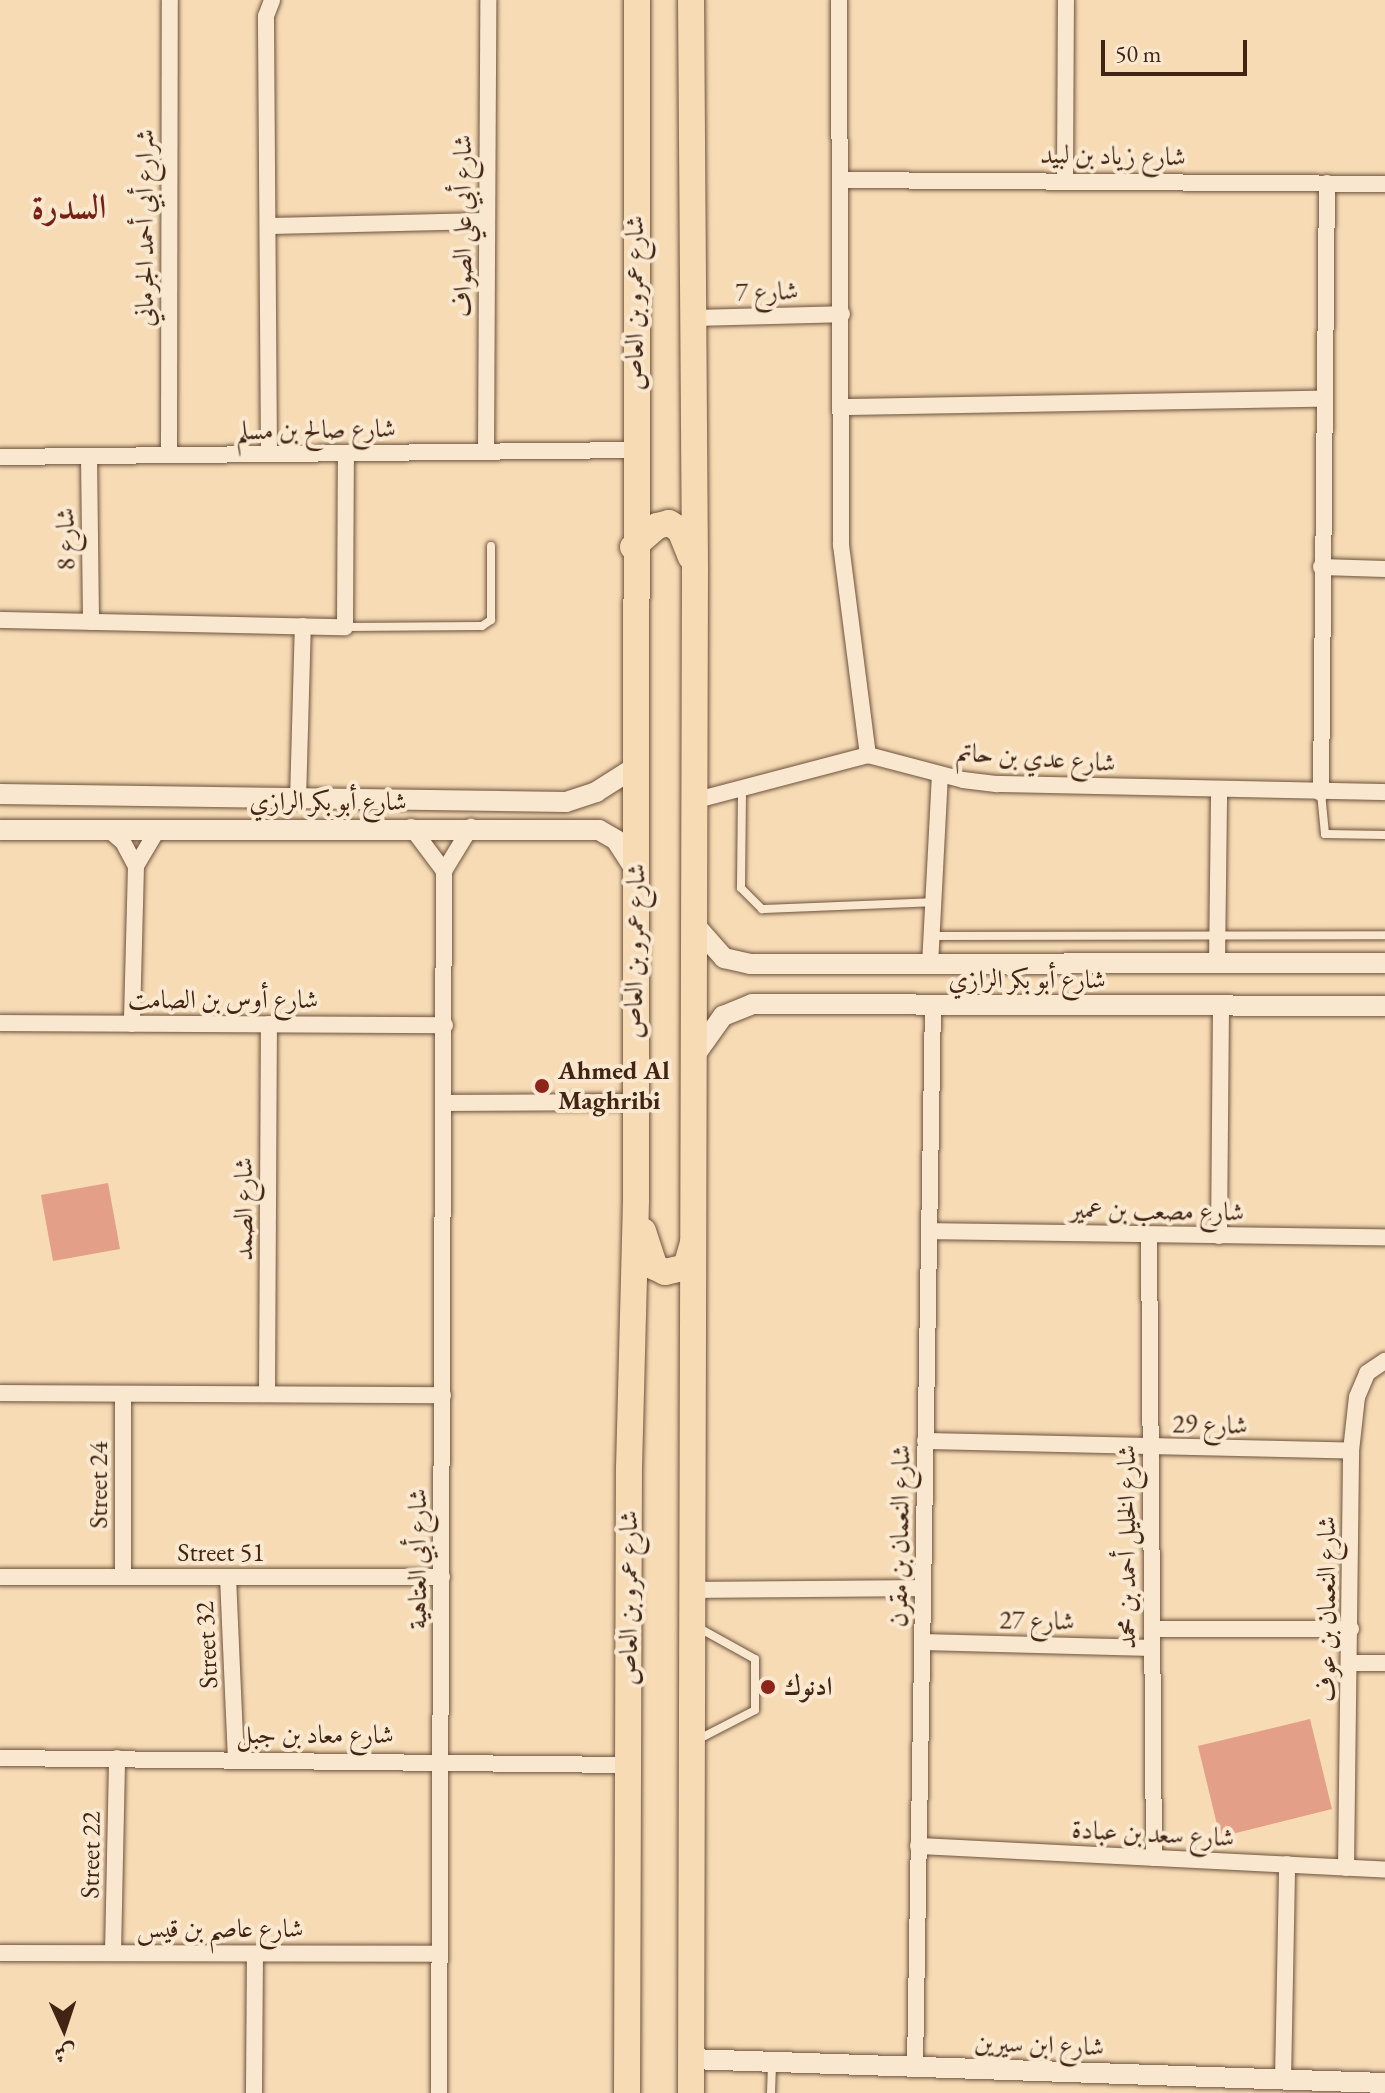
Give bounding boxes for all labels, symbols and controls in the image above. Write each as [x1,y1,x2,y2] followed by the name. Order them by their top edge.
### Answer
[1105,24,1251,74] scale bar
[1115,38,1162,69] text: 50 m
[129,129,161,327] street label: شرارع أبي أحمد الجرماني
[447,135,479,317] street label: شارع أبي علي الصواف
[1040,139,1186,173] street label: شارع زياد بن لبيد
[32,187,106,227] district label: السدرة
[619,215,651,391] street label: شارع عمرو بن العاص
[735,275,799,309] street label: شارع 7
[236,413,396,447] street label: شارع صالح بن مسلم
[50,507,82,571] street label: شارع 8
[955,737,1117,779] street label: شارع عدي بن حاتم
[249,786,407,818] street label: شارع أبو بكر الرازي
[618,863,652,1039] street label: شارع عمرو بن العاص
[948,964,1106,996] street label: شارع أبو بكر الرازي
[128,984,318,1016] street label: شارع أوس بن الصامت
[558,1055,670,1116] place label: Ahmed Al Maghribi
[533,1077,551,1095] marker: Ahmed Al Maghribi
[228,1157,260,1261] street label: شارع الصمد
[1070,1194,1244,1228] street label: شارع مصعب بن عمير
[1172,1409,1248,1441] street label: شارع 29
[83,1441,115,1529] street label: Street 24
[883,1444,917,1628] street label: شارع النعمان بن مقرن
[1111,1445,1143,1649] street label: شارع الخليل أحمد بن محمد
[402,1489,434,1629] street label: شارع أبي العتاهية
[613,1510,645,1686] street label: شارع عمرو بن العاص
[1311,1516,1343,1702] street label: شارع النعمان بن عوف
[177,1537,265,1569] street label: Street 51
[189,1601,225,1689] street label: Street 32
[999,1605,1075,1637] street label: شارع 27
[784,1671,832,1703] place label: ادنوك
[759,1678,777,1696] marker: ادنوك
[236,1719,394,1751] street label: شارع معاد بن جبل
[75,1811,107,1899] street label: Street 22
[1071,1814,1235,1854] street label: شارع سعد بن عبادة
[137,1913,303,1945] street label: شارع عاصم بن قيس
[24,1989,104,2069] north arrow
[973,2027,1105,2063] street label: شارع ابن سيرين
[54,2038,77,2069] text: ش

